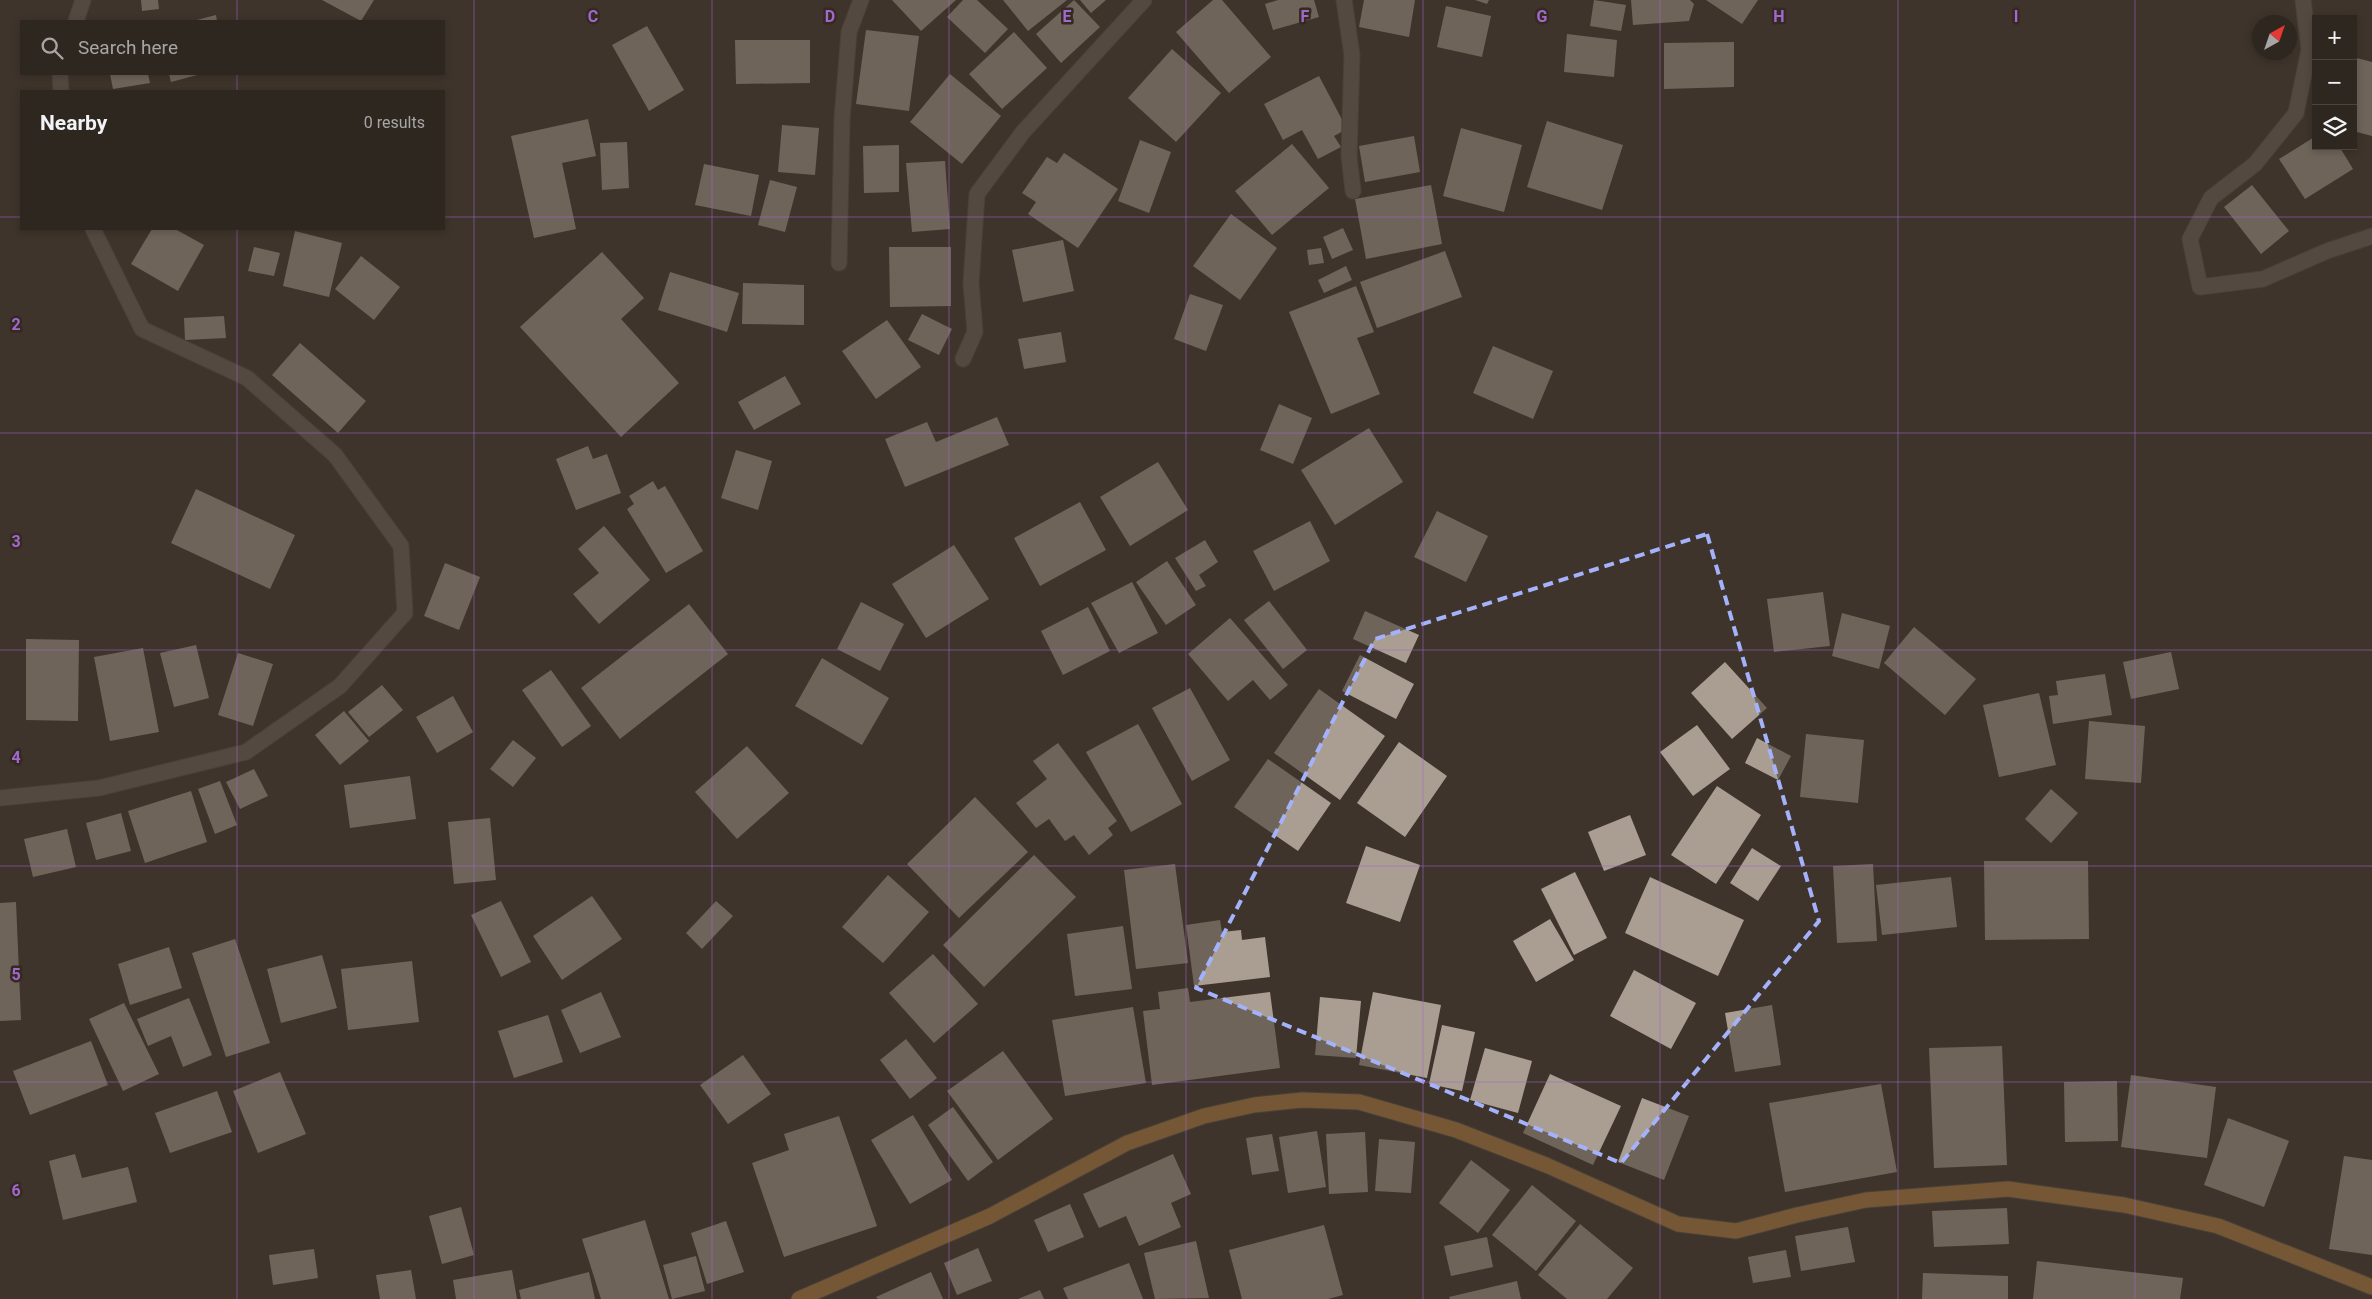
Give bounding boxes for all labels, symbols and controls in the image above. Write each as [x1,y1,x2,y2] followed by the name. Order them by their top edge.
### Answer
[588,7,598,26] text: C
[825,7,835,26] text: D
[1063,7,1072,26] text: E
[1301,7,1310,26] text: F
[1537,7,1548,26] text: G
[1773,7,1785,26] text: H
[2014,7,2018,26] text: I
[2252,15,2297,60] north arrow
[2312,15,2357,150] map controls
[2312,15,2357,60] button: +
[20,20,445,75] search box
[38,34,66,62] icon: search
[78,36,178,59] text: Search here
[2312,60,2357,105] button: −
[2312,105,2357,150] button: layers
[40,111,107,135] text: Nearby
[364,113,425,132] text: 0 results
[11,315,21,334] text: 2
[11,532,21,551] text: 3
[11,748,21,767] text: 4
[11,965,21,984] text: 5
[11,1181,21,1200] text: 6

